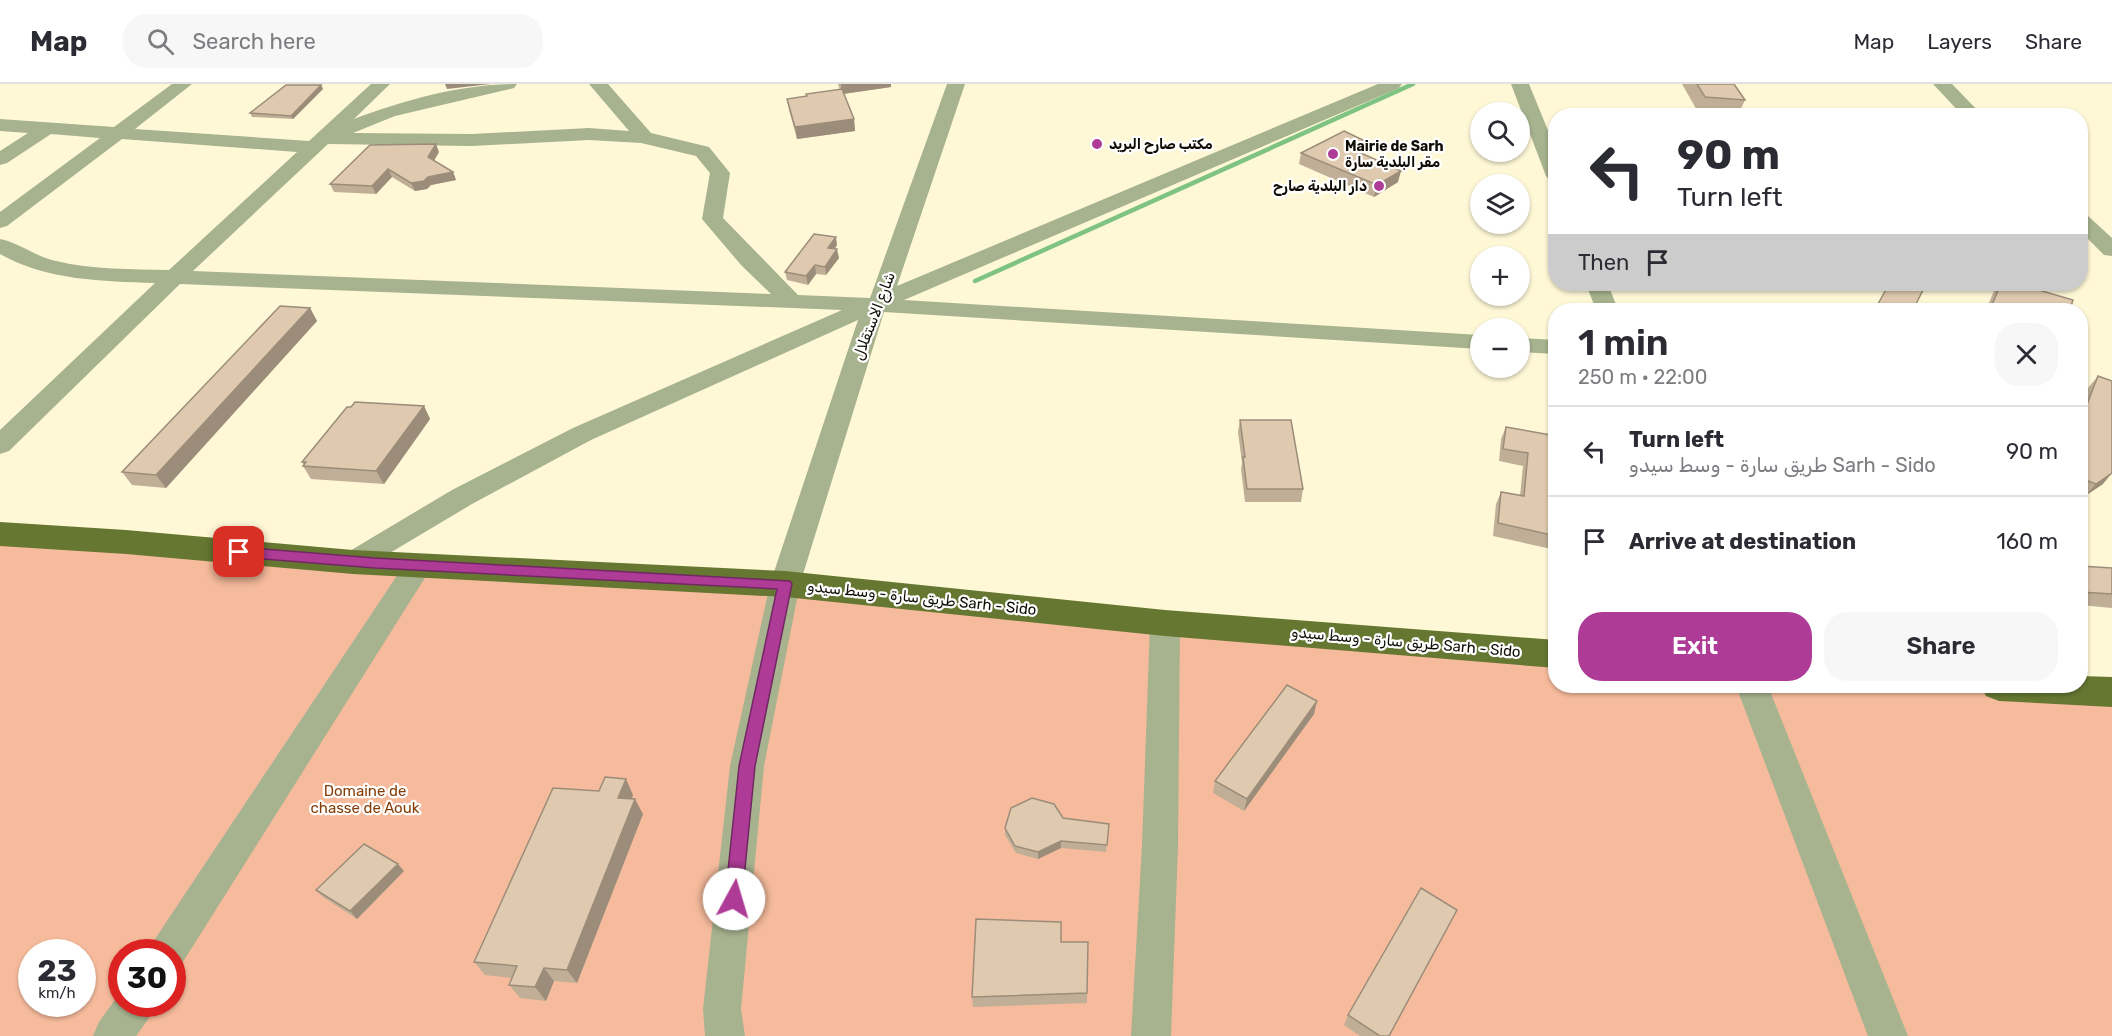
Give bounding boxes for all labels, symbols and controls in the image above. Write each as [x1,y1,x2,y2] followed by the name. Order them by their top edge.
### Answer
[123,14,543,68] search box
[30,25,87,58] text: Map
[144,25,177,58] icon: search
[192,28,316,55] text: Search here
[1853,29,1894,54] text: Map
[1927,29,1992,54] text: Layers
[2025,29,2082,54] text: Share
[1470,102,1530,378] map controls
[1470,102,1530,162] button: search
[1677,130,1780,180] text: 90 m
[1578,132,1656,210] icon: left
[1109,136,1213,154] place label: مكتب صارح البريد
[1090,137,1104,151] marker: مكتب صارح البريد
[1345,138,1444,171] place label: Mairie de Sarh مقر البلدية سارة
[1326,147,1340,161] marker: Mairie de Sarh مقر البلدية سارة
[1470,174,1530,234] button: layers
[1273,178,1367,196] place label: دار البلدية صارح
[1372,179,1386,193] marker: دار البلدية صارح
[1677,181,1782,213] text: Turn left
[1470,246,1530,306] button: +
[1641,246,1674,279] icon: arrive
[1578,249,1629,276] text: Then
[849,269,901,363] street label: شارع الاستقلال
[1470,318,1530,378] button: −
[1578,321,1669,364] text: 1 min
[1995,323,2058,386] button: close
[1578,365,1707,389] text: 250 m · 22:00
[1629,426,1724,453] text: Turn left
[1578,435,1611,468] icon: left
[2006,438,2058,465] text: 90 m
[1629,453,1936,477] text: طريق سارة - وسط سيدو Sarh - Sido
[1578,525,1611,558] icon: arrive
[213,526,264,577] pin
[1629,528,1856,555] text: Arrive at destination
[1996,528,2058,555] text: 160 m
[222,535,255,568] icon: arrive
[807,577,1037,620] street label: طريق سارة - وسط سيدو Sarh - Sido
[1578,612,1812,681] button: Exit
[1824,612,2058,681] button: Share
[1290,623,1521,662] street label: طريق سارة - وسط سيدو Sarh - Sido
[310,782,420,817] park label: Domaine de chasse de Aouk
[702,867,766,931] position arrow
[108,939,186,1017] speed limit sign: 30
[37,953,77,989] text: 23
[38,984,76,1002] text: km/h

